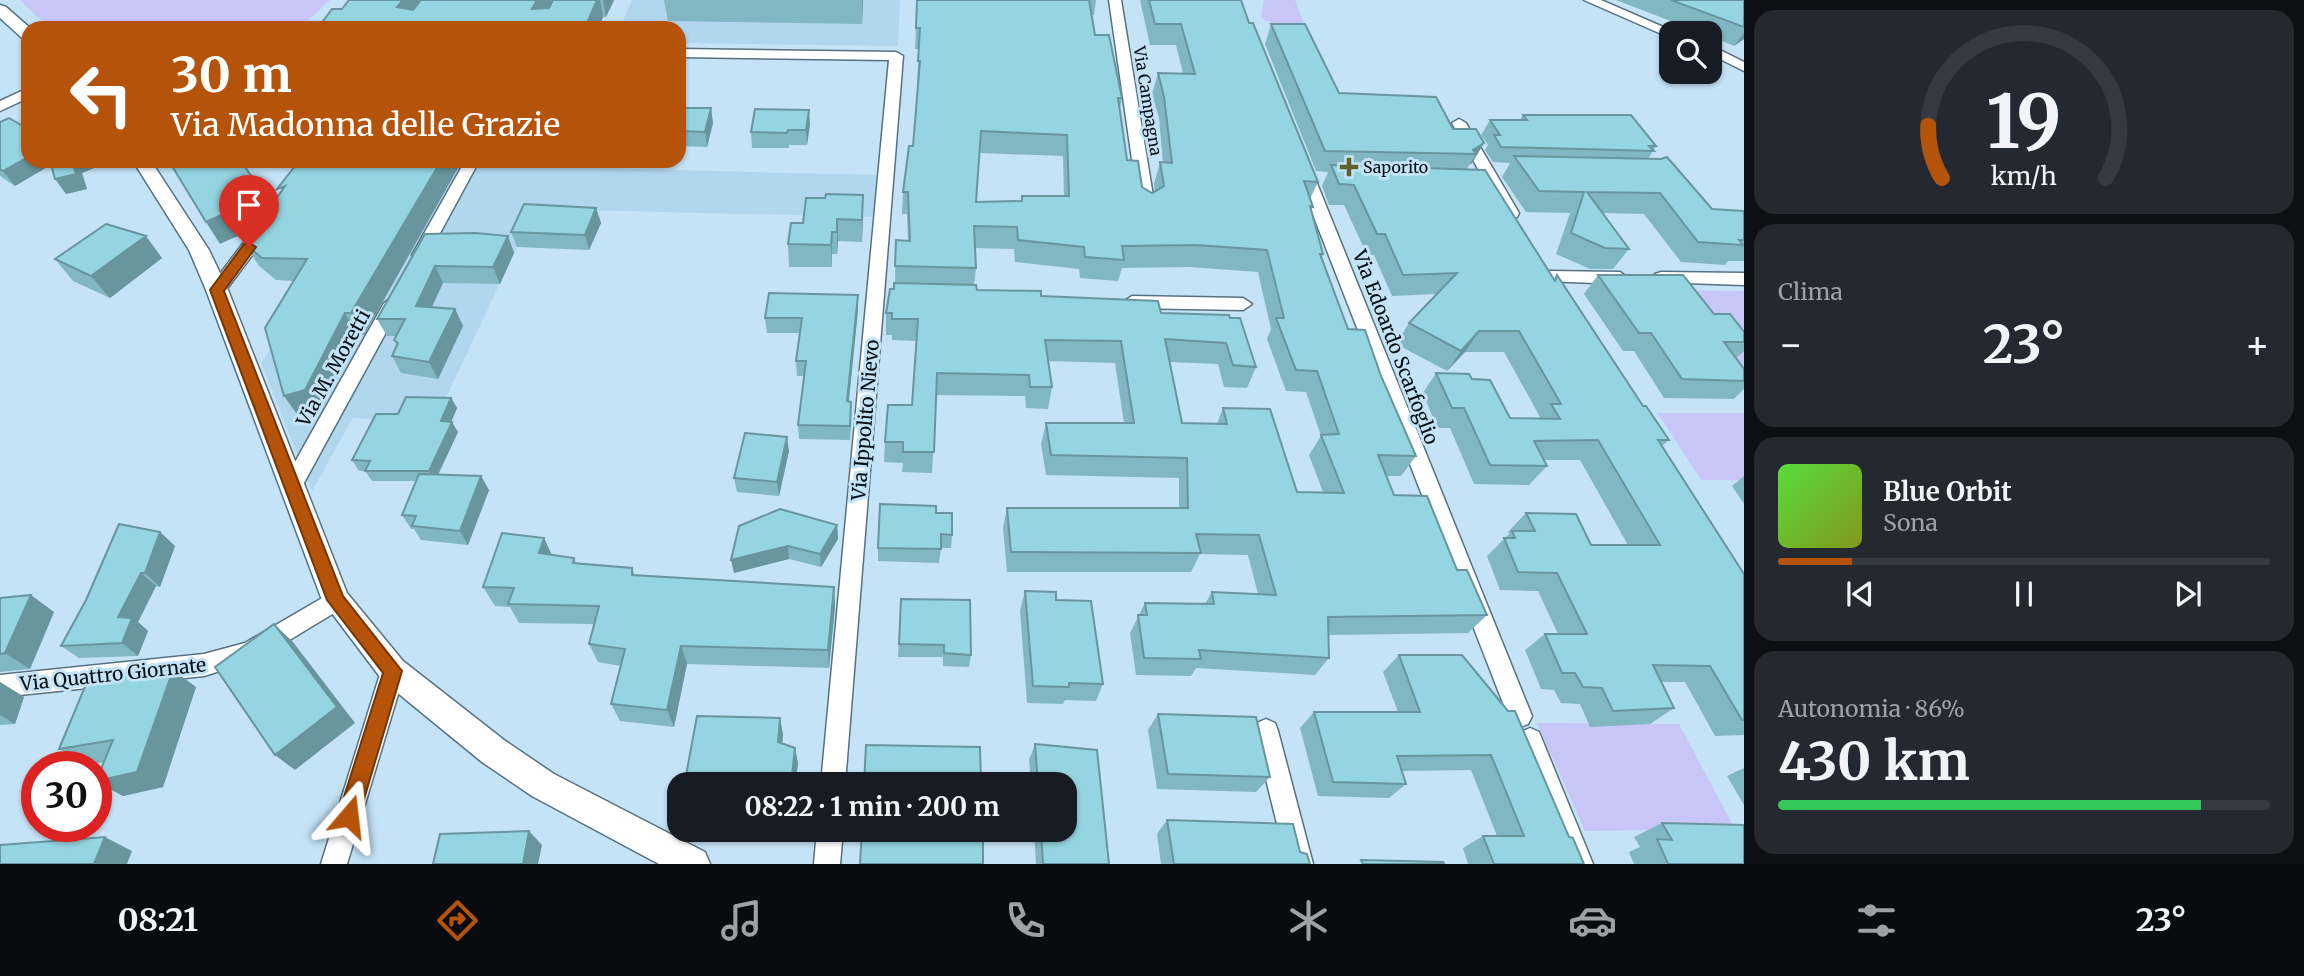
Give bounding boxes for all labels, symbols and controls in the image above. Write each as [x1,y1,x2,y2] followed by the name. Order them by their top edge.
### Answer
[1659,21,1722,84] map controls
[1659,21,1722,84] button: search
[171,44,292,105] text: 30 m
[1129,44,1167,158] street label: Via Campagna
[56,49,147,140] icon: left
[1986,76,2062,168] text: 19
[171,105,560,145] text: Via Madonna delle Grazie
[1363,157,1428,177] place label: Saporito
[1341,159,1357,175] marker: Saporito
[1991,160,2057,192] text: km/h
[219,175,279,247] pin
[230,186,268,224] icon: arrive
[1347,246,1444,448] street label: Via Edoardo Scarfoglio
[1778,277,1843,306] text: Clima
[290,305,375,432] street label: Via M. Moretti
[1983,312,2065,377] text: 23°
[1778,321,1803,368] text: −
[2245,321,2270,368] text: +
[846,339,884,502] street label: Via Ippolito Nievo
[1883,475,2012,508] text: Blue Orbit
[1883,508,1938,537] text: Sona
[1841,575,1879,613] icon: previous
[2005,575,2043,613] icon: pause
[2169,575,2207,613] icon: next
[18,652,207,696] street label: Via Quattro Giornate
[1778,694,1965,723] text: Autonomia · 86%
[1778,729,1970,794] text: 430 km
[21,751,112,842] speed limit sign: 30
[312,779,386,853] position arrow
[744,790,1000,823] text: 08:22 · 1 min · 200 m
[433,896,482,945] icon: directions
[717,896,766,945] icon: music
[1001,896,1050,945] icon: phone
[1284,896,1333,945] icon: climate
[1568,896,1617,945] icon: car
[1852,896,1901,945] icon: filters
[117,900,198,940] text: 08:21
[2136,900,2187,940] text: 23°

